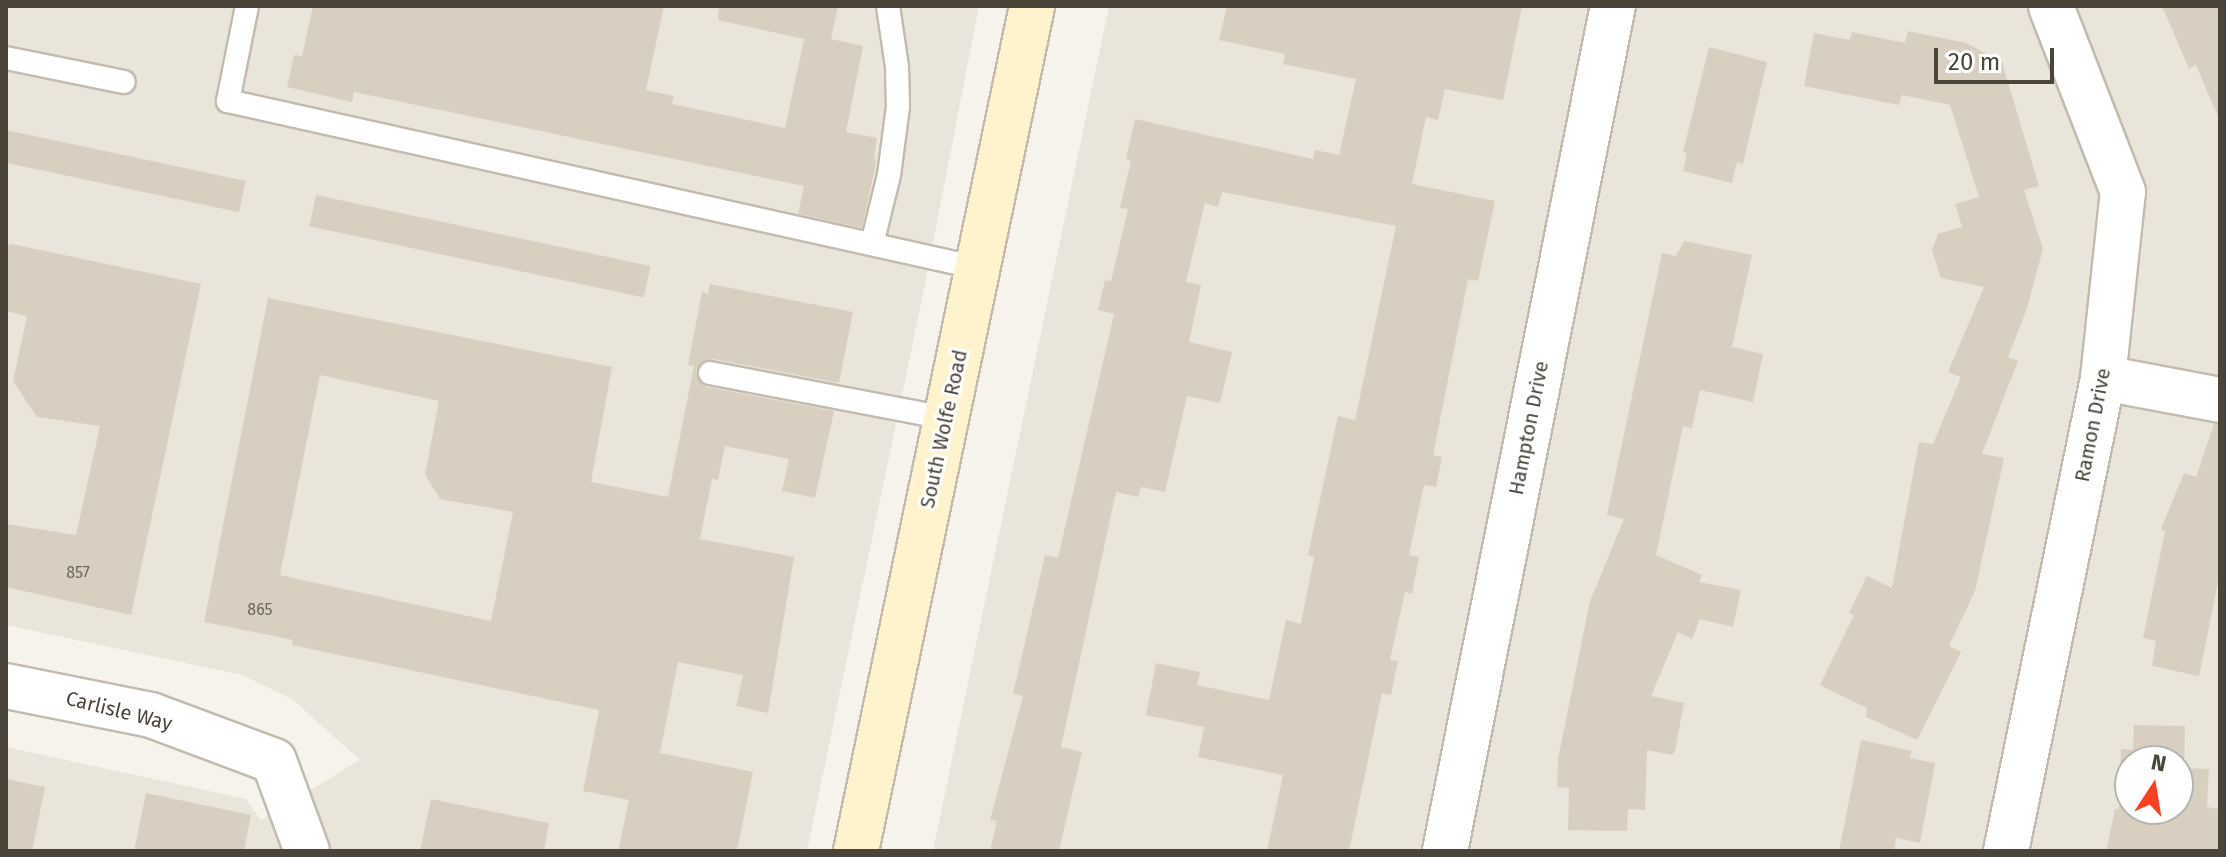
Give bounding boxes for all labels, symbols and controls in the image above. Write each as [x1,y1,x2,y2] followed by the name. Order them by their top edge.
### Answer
[1938,32,2058,82] scale bar
[1948,48,2000,76] text: 20 m
[916,348,972,510] street label: South Wolfe Road
[1504,359,1554,497] street label: Hampton Drive
[2070,366,2116,484] street label: Ramon Drive
[66,563,90,583] house number: 857
[247,600,273,620] house number: 865
[63,686,175,736] street label: Carlisle Way
[2114,745,2194,825] north arrow
[2149,748,2169,778] text: N

